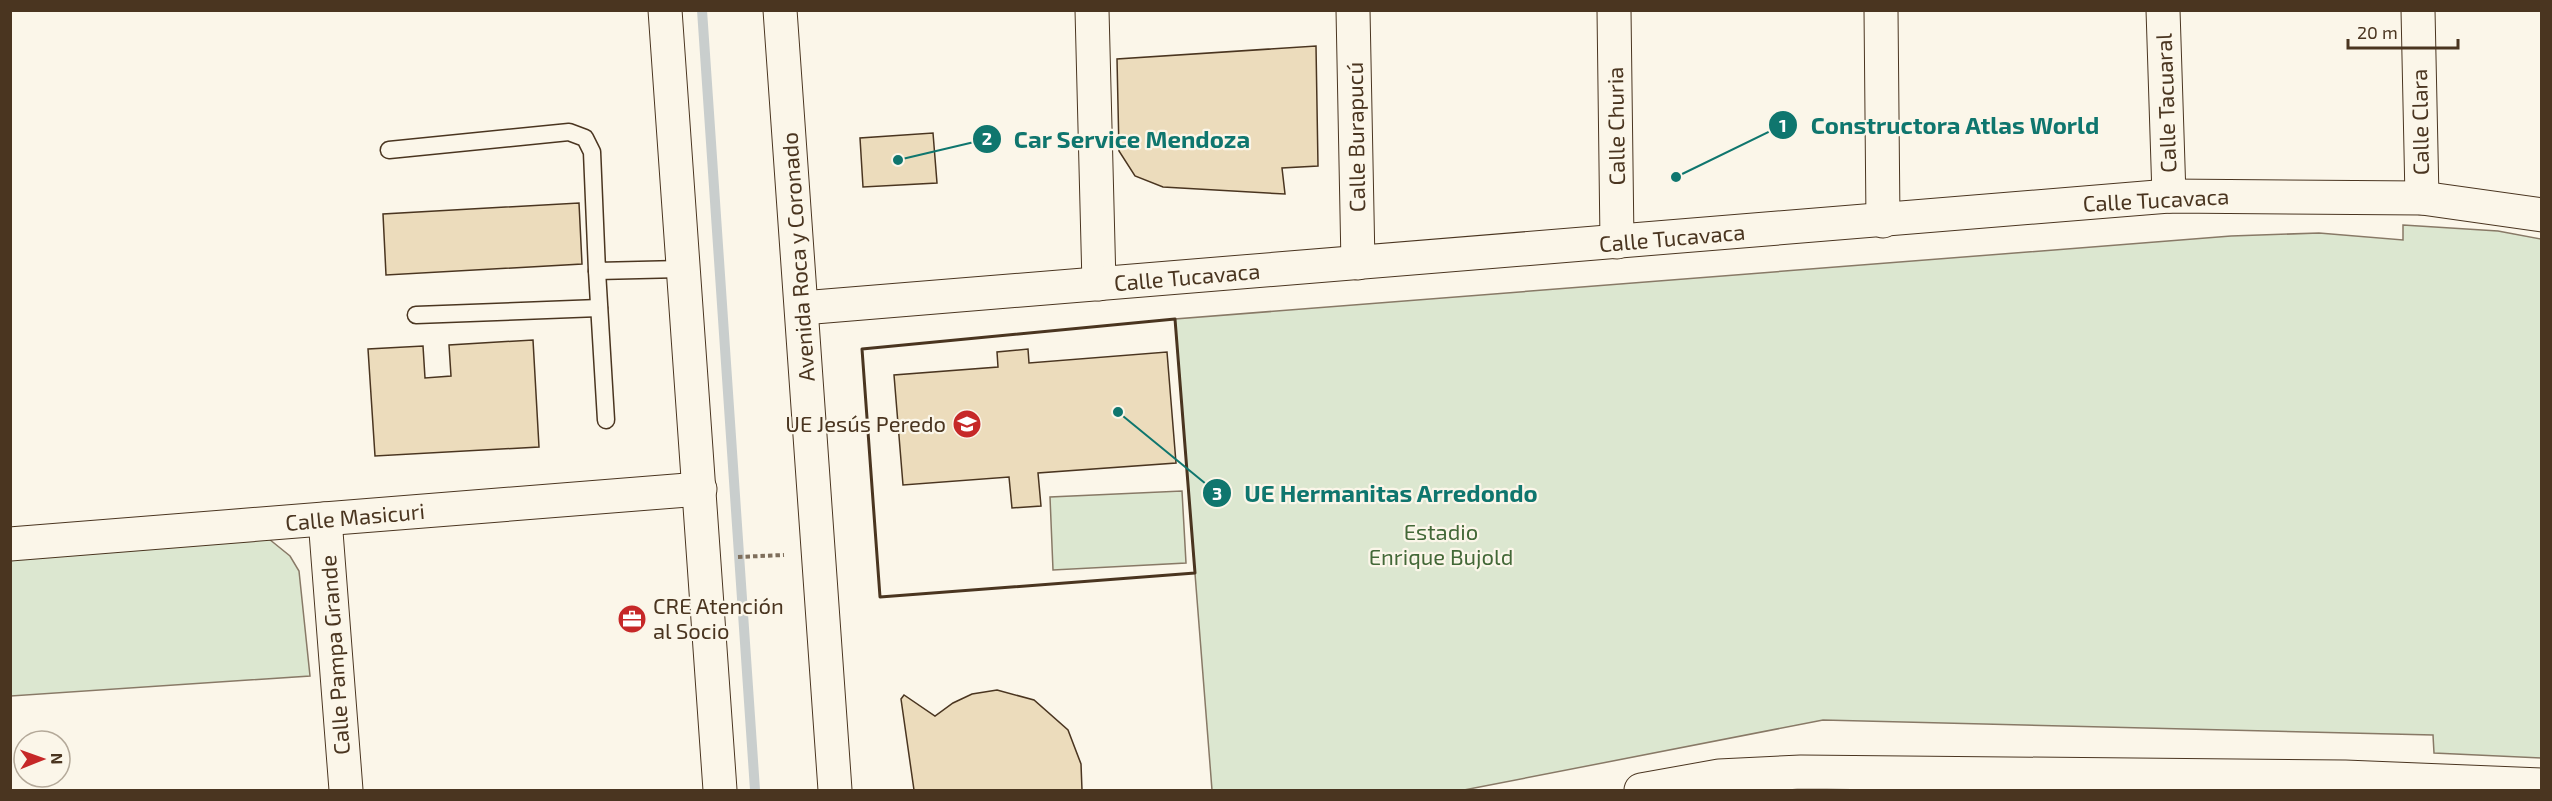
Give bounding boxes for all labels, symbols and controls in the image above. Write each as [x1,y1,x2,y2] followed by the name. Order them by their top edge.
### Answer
[2348,12,2458,50] scale bar
[2357,21,2398,43] text: 20 m
[2150,32,2180,173] street label: Calle Tacuaral
[1341,62,1369,212] street label: Calle Burapucú
[1601,66,1629,186] street label: Calle Churia
[2405,69,2433,175] street label: Calle Clara
[1768,104,2112,146] callout: Constructora Atlas World
[1811,110,2099,139] text: Constructora Atlas World
[1779,114,1787,136] text: 1
[972,118,1262,160] callout: Car Service Mendoza
[1014,124,1250,153] text: Car Service Mendoza
[982,127,992,149] text: 2
[775,132,819,383] street label: Avenida Roca y Coronado
[2082,182,2230,216] street label: Calle Tucavaca
[1598,218,1746,256] street label: Calle Tucavaca
[1113,257,1261,295] street label: Calle Tucavaca
[951,408,983,440] school or university icon: UE Jesús Peredo
[785,410,946,436] place label: UE Jesús Peredo
[1202,472,1550,514] callout: UE Hermanitas Arredondo
[1244,478,1538,507] text: UE Hermanitas Arredondo
[1212,482,1222,504] text: 3
[284,497,426,535] street label: Calle Masicuri
[1369,518,1513,570] park label: Estadio Enrique Bujold
[314,554,354,756] street label: Calle Pampa Grande
[653,592,784,643] place label: CRE Atención al Socio
[616,603,648,635] office icon: CRE Atención al Socio
[12,729,72,789] north arrow
[48,753,67,765] text: N

